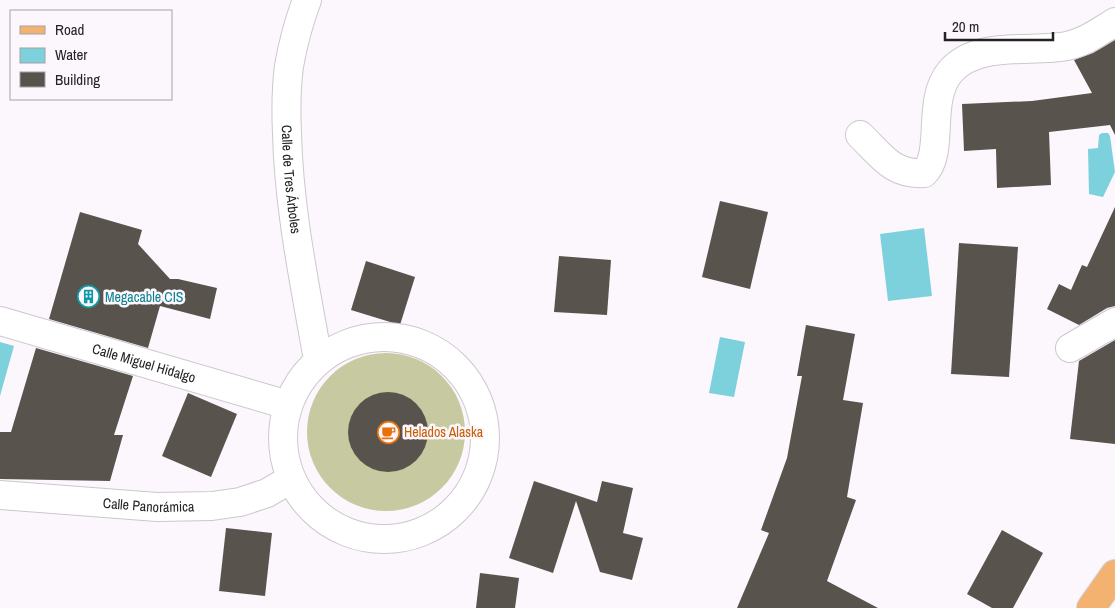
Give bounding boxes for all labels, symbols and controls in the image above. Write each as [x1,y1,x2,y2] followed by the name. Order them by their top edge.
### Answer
[10,10,172,100] legend
[945,10,1052,42] scale bar
[952,16,979,37] text: 20 m
[55,19,84,40] text: Road
[55,44,87,65] text: Water
[55,69,100,90] text: Building
[278,124,305,235] street label: Calle de Tres Árboles
[77,285,101,309] building icon: Megacable CIS
[105,288,184,306] place label: Megacable CIS
[90,339,198,387] street label: Calle Miguel Hidalgo
[376,420,400,444] cafe icon: Helados Alaska
[404,423,484,441] place label: Helados Alaska
[102,494,195,516] street label: Calle Panorámica

